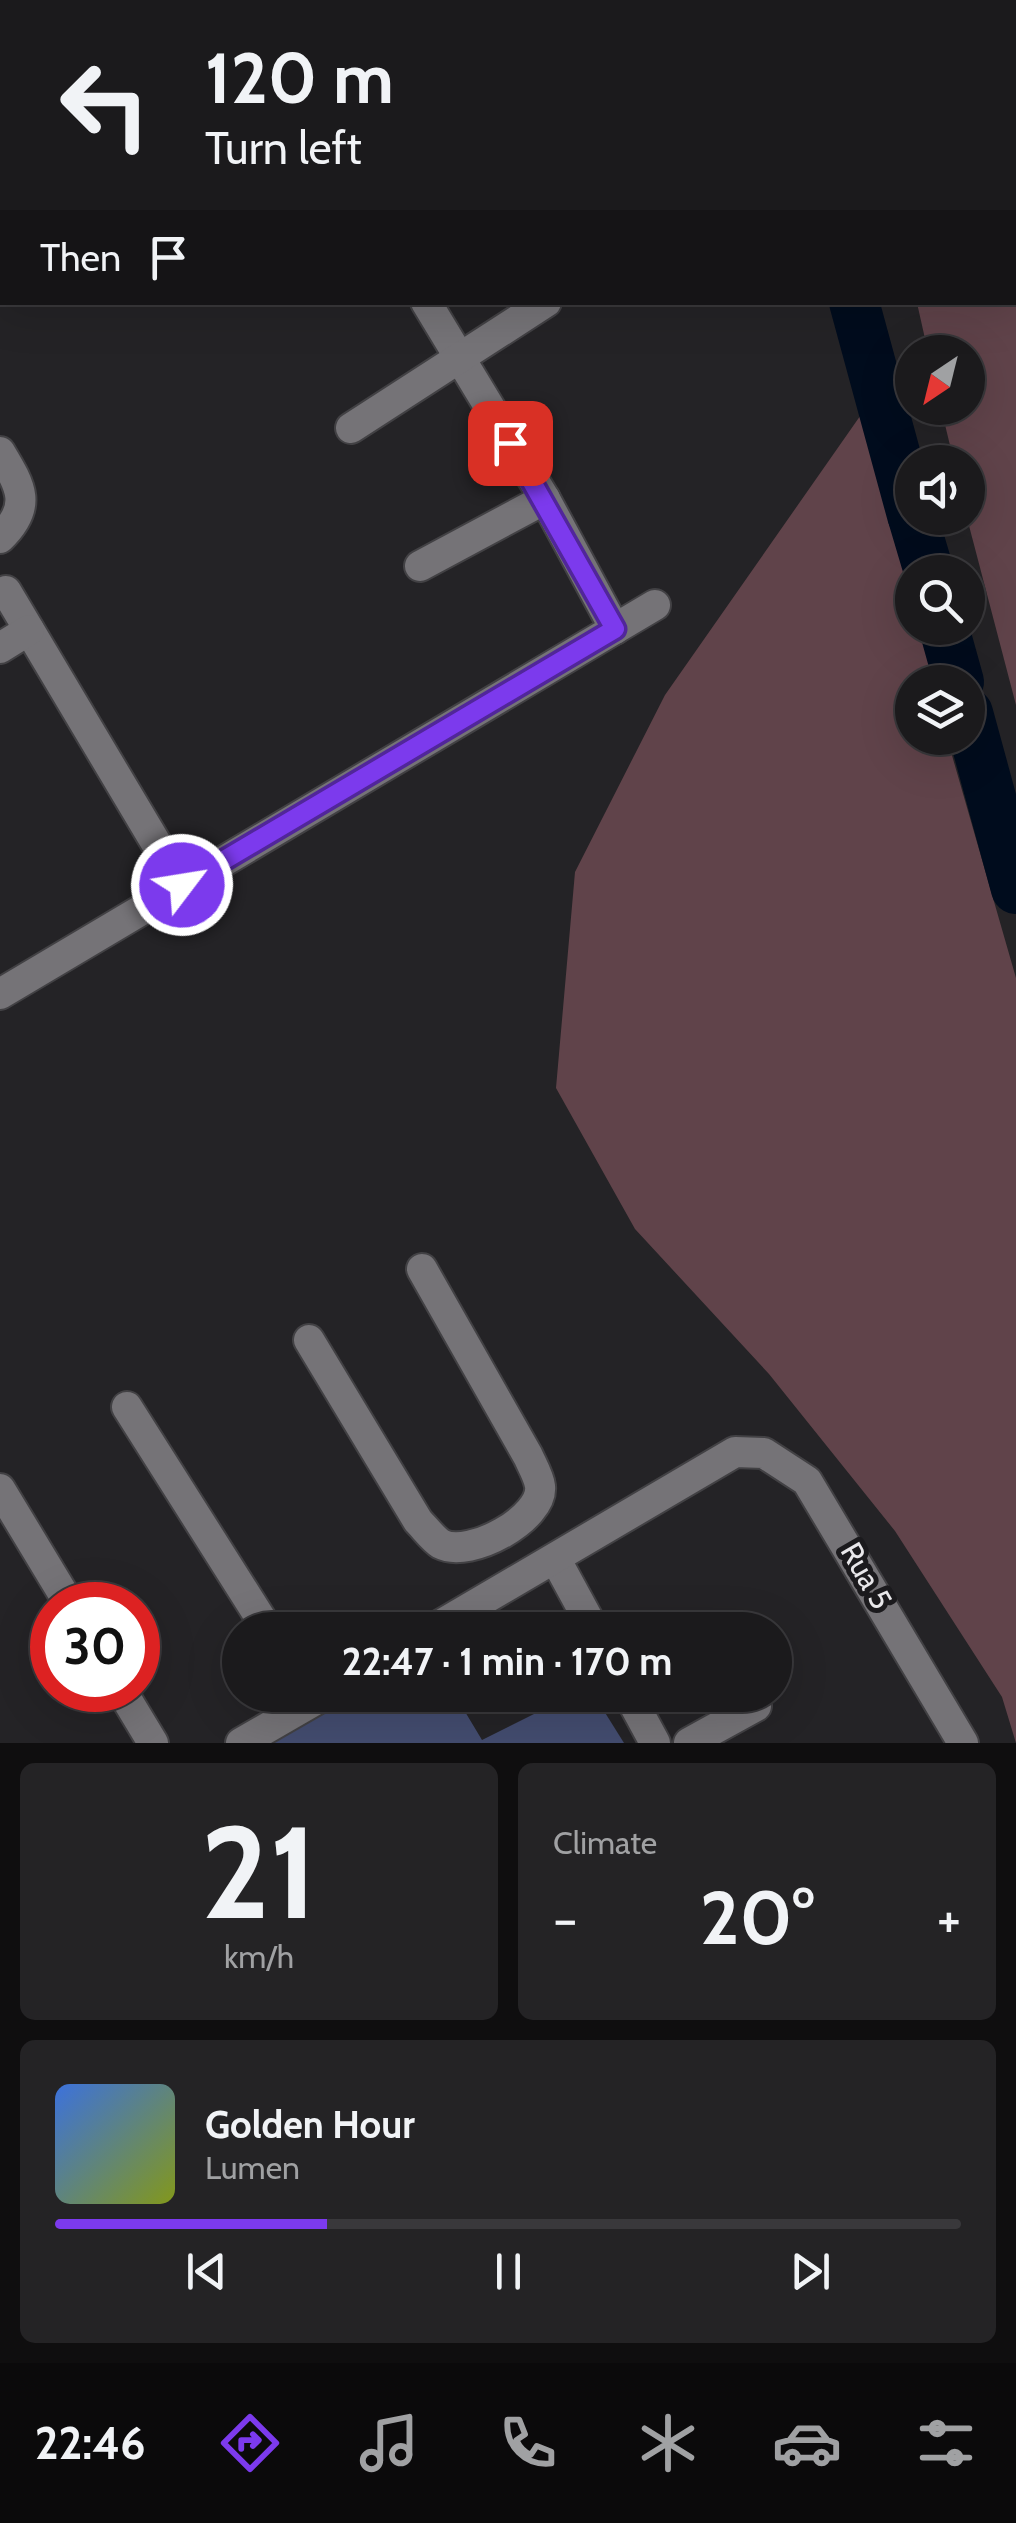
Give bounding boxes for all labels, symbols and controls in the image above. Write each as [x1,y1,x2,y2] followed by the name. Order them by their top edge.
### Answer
[205,35,394,121] text: 120 m
[40,40,170,170] icon: left
[205,121,362,175] text: Turn left
[141,230,196,285] icon: arrive
[40,234,121,281] text: Then
[895,335,985,425] north arrow
[895,335,985,755] map controls
[468,401,553,486] pin
[483,416,538,471] icon: arrive
[895,445,985,535] button: sound
[895,555,985,645] button: search
[895,665,985,755] button: layers
[130,833,234,937] position arrow
[833,1536,900,1616] street label: Rua 5
[30,1582,160,1712] speed limit sign: 30
[342,1638,672,1685] text: 22:47 · 1 min · 170 m
[201,1793,317,1951] text: 21
[553,1823,657,1862] text: Climate
[700,1872,814,1963] text: 20°
[553,1885,577,1952] text: −
[937,1885,961,1952] text: +
[224,1937,294,1976] text: km/h
[205,2101,415,2148] text: Golden Hour
[205,2148,300,2187] text: Lumen
[179,2244,234,2299] icon: previous
[481,2244,536,2299] icon: pause
[783,2244,838,2299] icon: next
[215,2408,285,2478] icon: directions
[354,2408,424,2478] icon: music
[493,2408,563,2478] icon: phone
[633,2408,703,2478] icon: climate
[772,2408,842,2478] icon: car
[911,2408,981,2478] icon: filters
[35,2416,145,2470] text: 22:46

